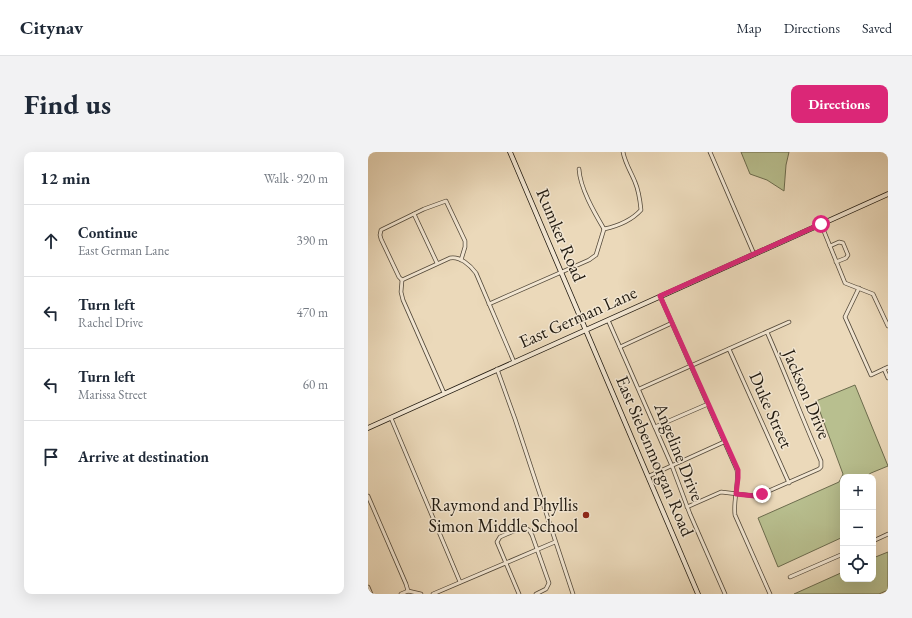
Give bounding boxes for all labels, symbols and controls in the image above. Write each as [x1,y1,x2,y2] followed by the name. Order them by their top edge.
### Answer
[20,15,83,40] text: Citynav
[736,19,762,37] text: Map
[784,19,840,37] text: Directions
[862,19,892,37] text: Saved
[791,85,888,123] button: Directions
[24,86,111,122] text: Find us
[40,167,90,189] text: 12 min
[264,170,328,187] text: Walk · 920 m
[532,185,592,286] street label: Rumker Road
[812,215,830,233] route start
[78,223,138,242] text: Continue
[40,230,62,252] icon: ahead
[297,232,328,249] text: 390 m
[78,242,169,259] text: East German Lane
[515,280,640,353] street label: East German Lane
[78,295,135,314] text: Turn left
[40,302,62,324] icon: left
[297,304,328,321] text: 470 m
[78,314,143,331] text: Rachel Drive
[777,344,837,442] street label: Jackson Drive
[78,367,135,386] text: Turn left
[744,368,799,452] street label: Duke Street
[611,372,700,540] street label: East Siebenmorgan Road
[40,374,62,396] icon: left
[303,376,328,393] text: 60 m
[78,386,147,403] text: Marissa Street
[649,398,710,504] street label: Angeline Drive
[40,446,62,468] icon: arrive
[78,447,209,466] text: Arrive at destination
[840,474,876,582] map controls
[840,474,876,510] button: +
[753,485,771,503] route end
[429,493,578,537] place label: Raymond and Phyllis Simon Middle School
[581,510,591,520] marker: Raymond and Phyllis Simon Middle School
[840,510,876,546] button: −
[840,546,876,582] button: locate

